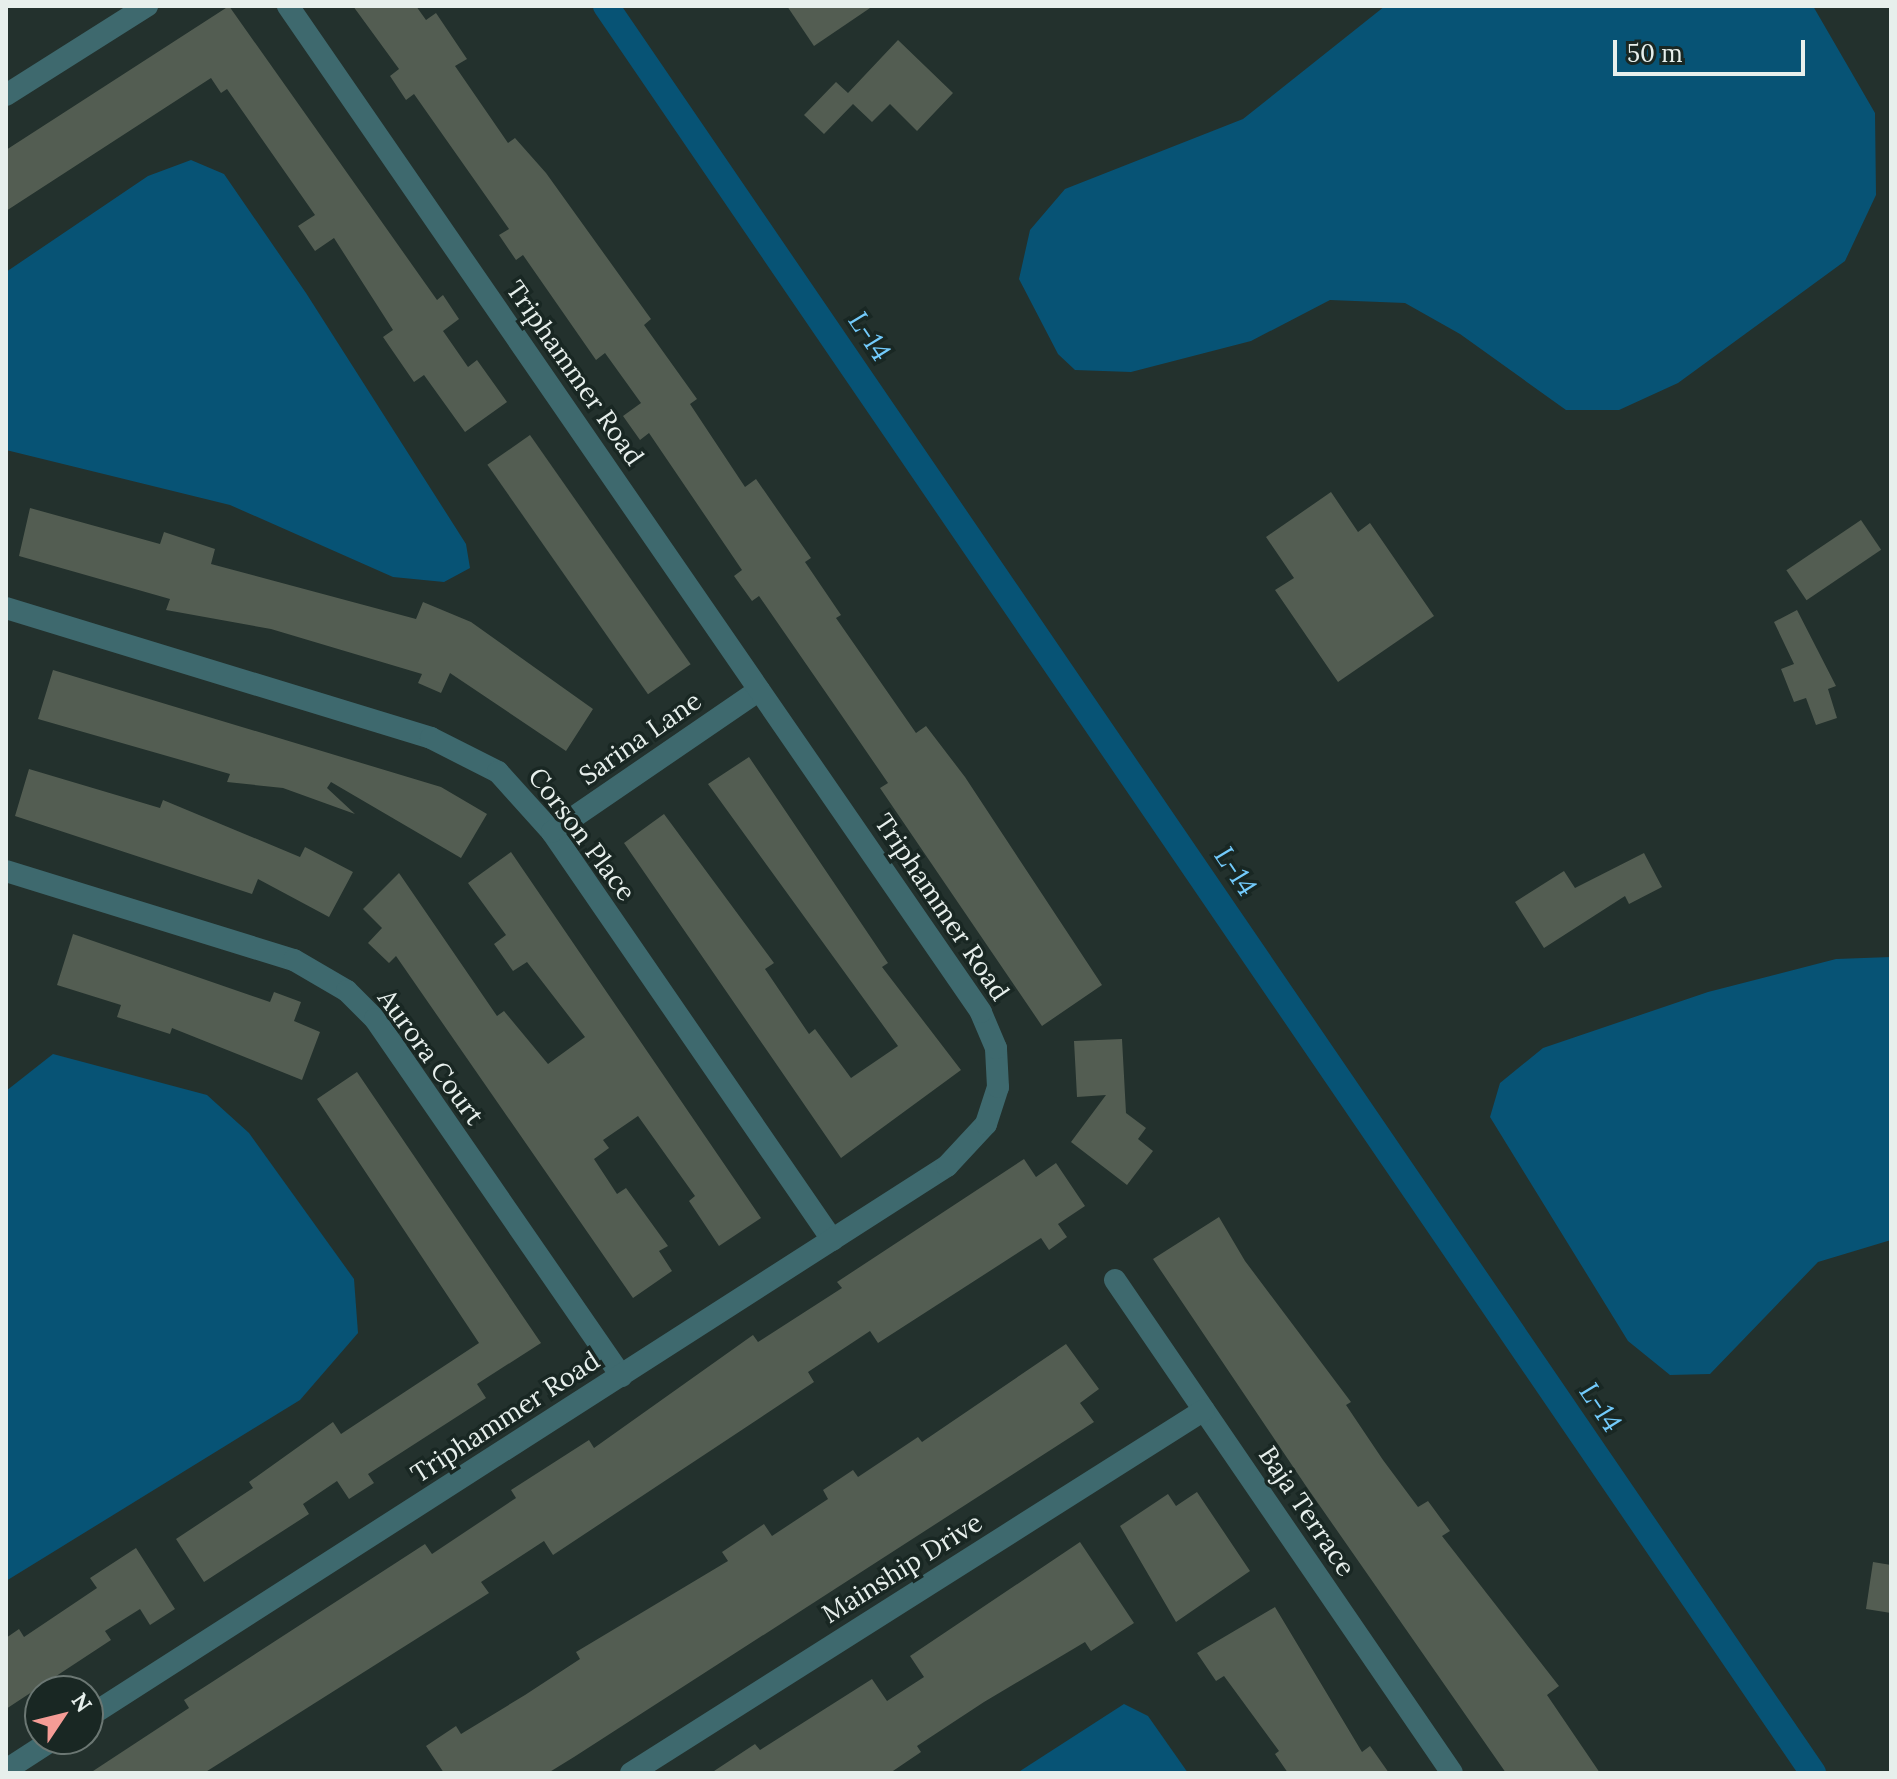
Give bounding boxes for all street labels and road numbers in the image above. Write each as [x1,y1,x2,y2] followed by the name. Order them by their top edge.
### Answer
[500,275,650,471] street label: Triphammer Road
[573,685,707,791] street label: Sarina Lane
[522,761,642,907] street label: Corson Place
[868,808,1016,1006] street label: Triphammer Road
[371,983,491,1131] street label: Aurora Court
[405,1344,605,1490] street label: Triphammer Road
[1252,1440,1362,1582] street label: Baja Terrace
[816,1506,988,1630] street label: Mainship Drive

